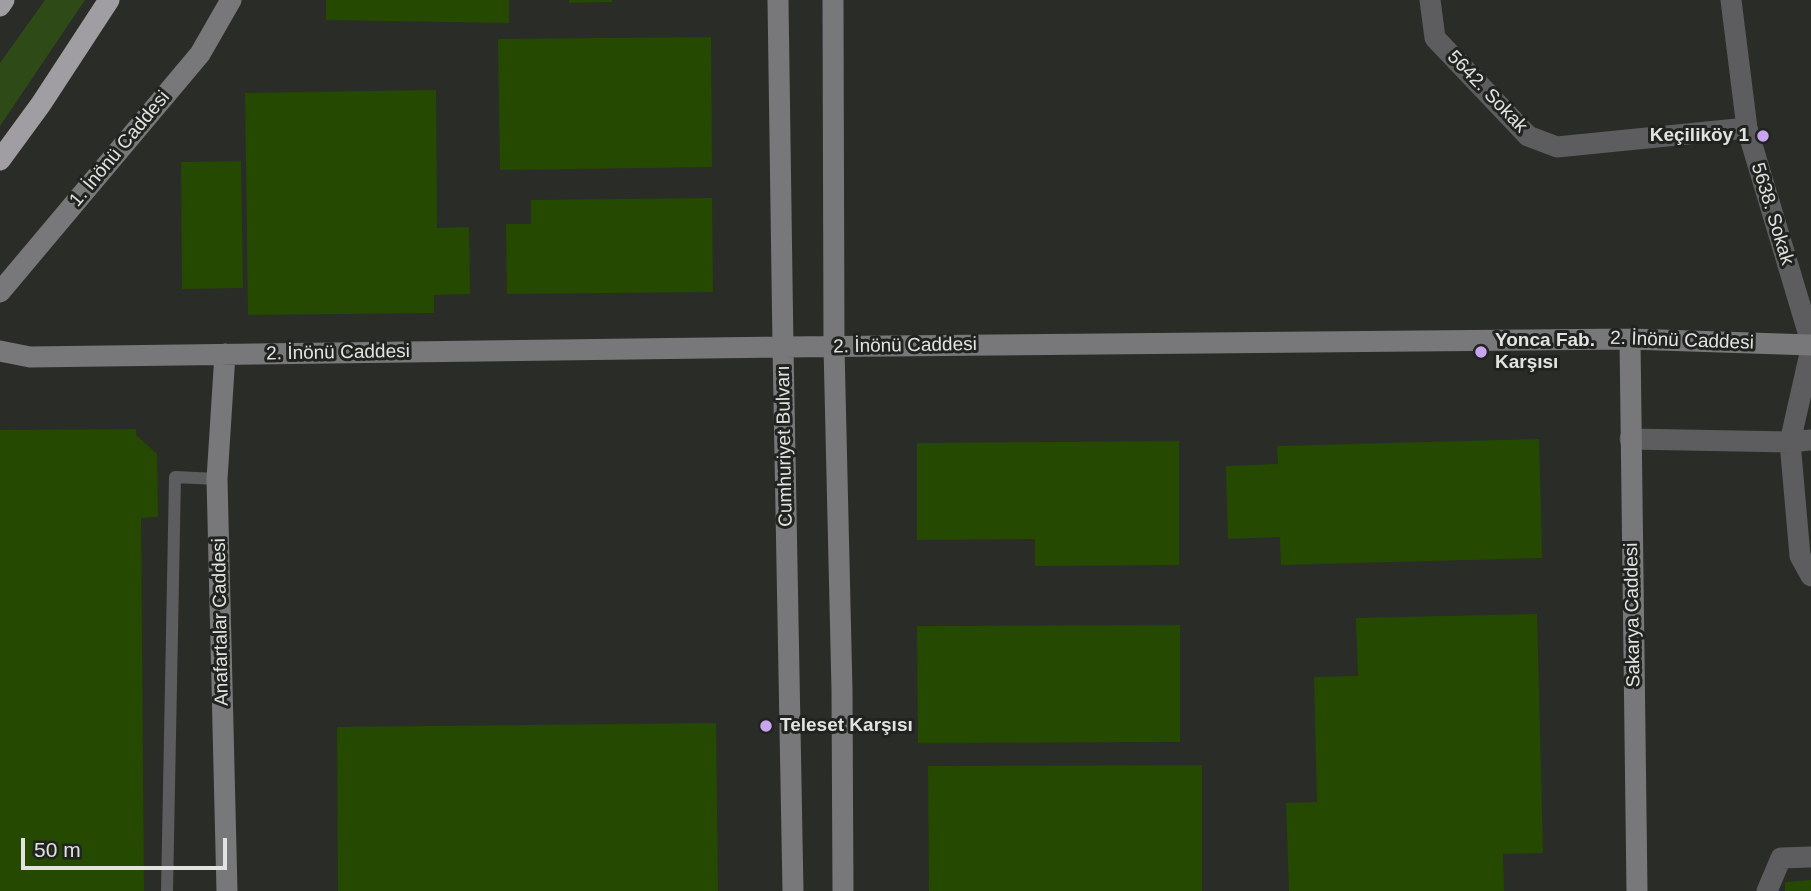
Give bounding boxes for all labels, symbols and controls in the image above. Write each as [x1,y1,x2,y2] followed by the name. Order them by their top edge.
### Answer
[1442,46,1532,138] street label: 5642. Sokak
[65,87,175,211] street label: 1. İnönü Caddesi
[1650,125,1749,147] place label: Keçiliköy 1
[1755,128,1771,144] marker: Keçiliköy 1
[1746,160,1798,268] street label: 5638. Sokak
[1610,327,1754,355] street label: 2. İnönü Caddesi
[1495,330,1595,374] place label: Yonca Fab. Karşısı
[833,333,977,359] street label: 2. İnönü Caddesi
[266,340,410,366] street label: 2. İnönü Caddesi
[1473,344,1489,360] marker: Yonca Fab. Karşısı
[772,365,798,527] street label: Cumhuriyet Bulvarı
[208,538,234,706] street label: Anafartalar Caddesi
[1620,542,1646,688] street label: Sakarya Caddesi
[780,715,913,737] place label: Teleset Karşısı
[758,718,774,734] marker: Teleset Karşısı
[24,824,231,868] scale bar
[34,838,81,861] text: 50 m

